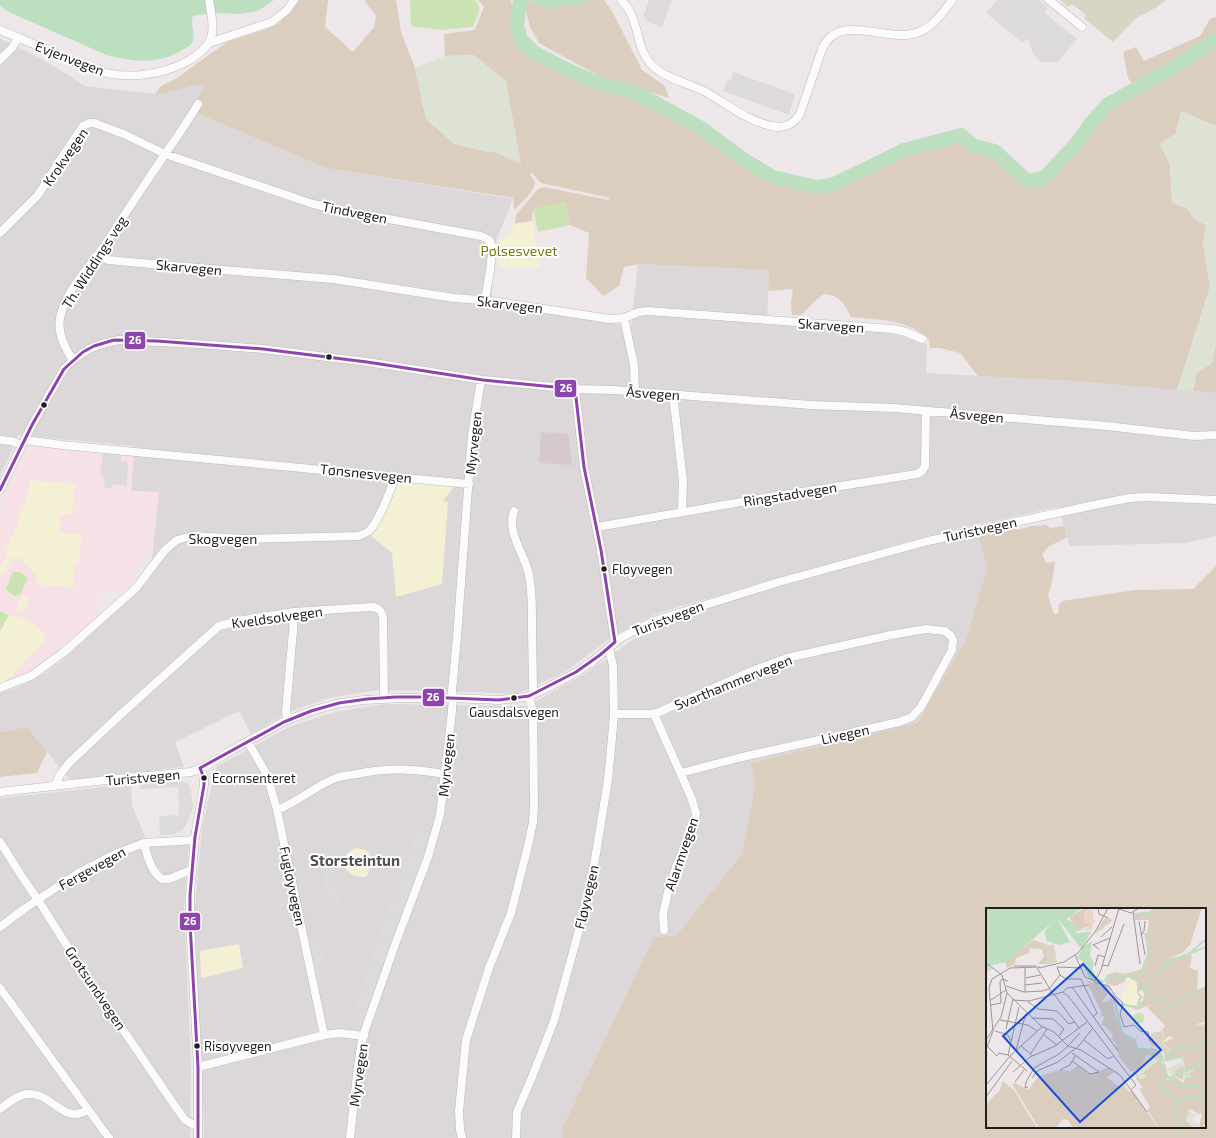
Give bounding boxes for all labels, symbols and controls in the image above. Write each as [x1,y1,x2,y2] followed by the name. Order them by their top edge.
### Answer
[33,37,107,79] street label: Evjenvegen
[39,125,91,189] street label: Krokvegen
[321,197,389,227] street label: Tindvegen
[58,212,130,312] street label: Th. Widdings veg
[480,242,558,259] park label: Pølsesvevet
[155,256,223,278] street label: Skarvegen
[476,292,544,316] street label: Skarvegen
[797,314,865,336] street label: Skarvegen
[124,331,146,350] line badge: 26
[129,333,142,346] text: 26
[324,352,334,362] unlabelled marker
[554,379,577,398] line badge: 26
[560,381,573,394] text: 26
[625,383,681,403] street label: Åsvegen
[39,400,49,410] unlabelled marker
[949,404,1005,426] street label: Åsvegen
[461,411,485,475] street label: Myrvegen
[319,460,413,486] street label: Tønsnesvegen
[742,478,838,510] street label: Ringstadvegen
[942,513,1018,545] street label: Turistvegen
[189,530,257,547] street label: Skogvegen
[612,561,673,577] place label: Fløyvegen
[599,564,609,574] marker: Fløyvegen
[630,597,706,639] street label: Turistvegen
[230,602,324,632] street label: Kveldsolvegen
[672,651,794,713] street label: Svarthammervegen
[422,688,445,707] line badge: 26
[427,690,440,703] text: 26
[509,693,519,703] marker: Gausdalsvegen
[469,704,559,720] place label: Gausdalsvegen
[819,720,871,748] street label: Livegen
[434,733,458,797] street label: Myrvegen
[105,765,181,789] street label: Turistvegen
[212,770,296,786] place label: Ecornsenteret
[199,773,209,783] marker: Ecornsenteret
[660,815,702,893] street label: Alarmvegen
[56,843,128,893] street label: Fergevegen
[276,845,310,927] street label: Fugløyvegen
[310,851,400,869] district label: Storsteintun
[570,863,602,931] street label: Fløyvegen
[986,908,1206,1128] inset map
[179,912,201,931] line badge: 26
[184,914,197,927] text: 26
[62,943,130,1033] street label: Grøtsundvegen
[204,1038,272,1054] place label: Risøyvegen
[192,1041,202,1051] marker: Risøyvegen
[345,1042,371,1108] street label: Myrvegen

